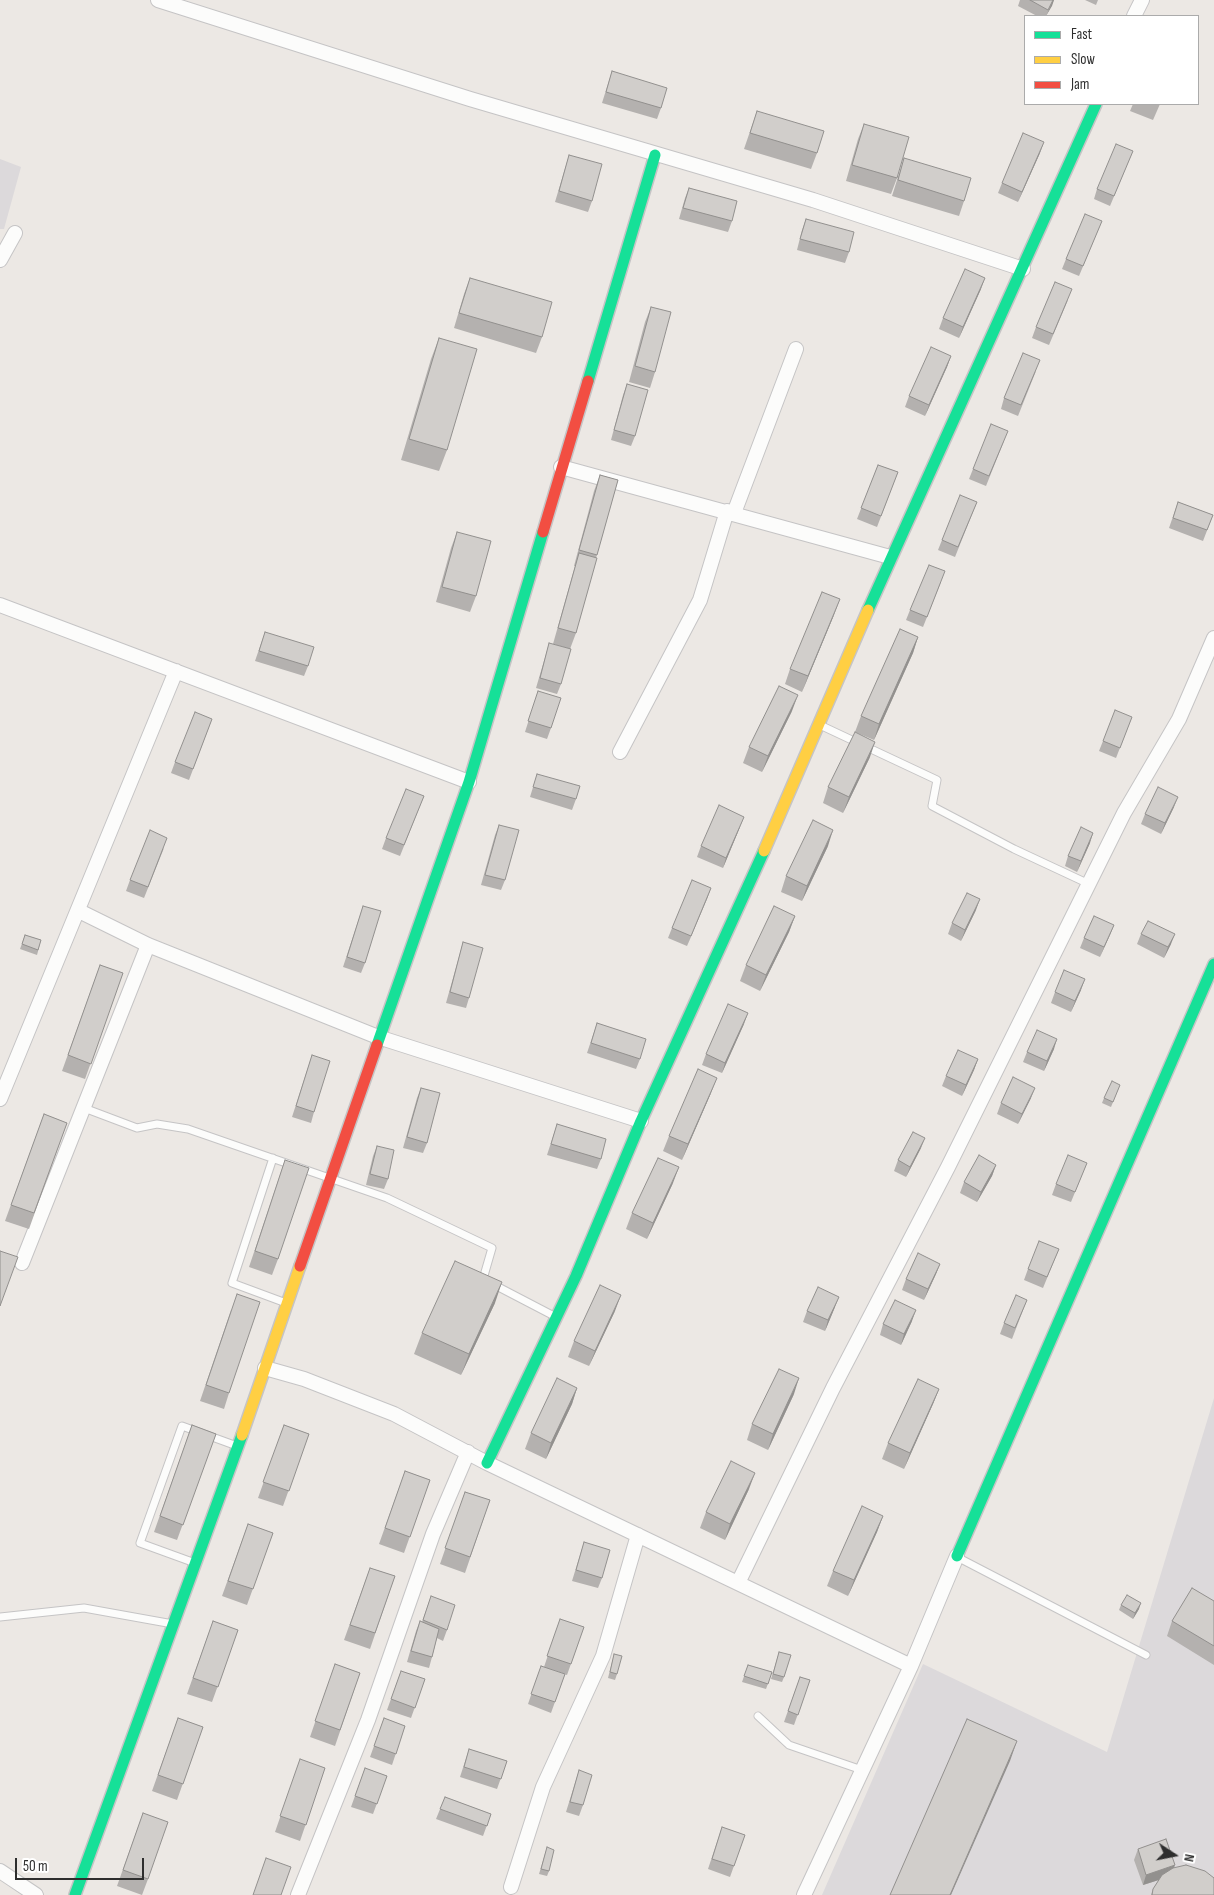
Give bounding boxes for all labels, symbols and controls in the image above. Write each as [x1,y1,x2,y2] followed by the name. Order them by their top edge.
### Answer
[1024,15,1199,105] legend
[1071,25,1092,44] text: Fast
[1071,50,1095,69] text: Slow
[1071,75,1089,94] text: Jam
[1149,1830,1199,1880] north arrow
[18,1848,146,1880] scale bar
[1180,1853,1198,1863] text: N
[23,1857,48,1876] text: 50 m

